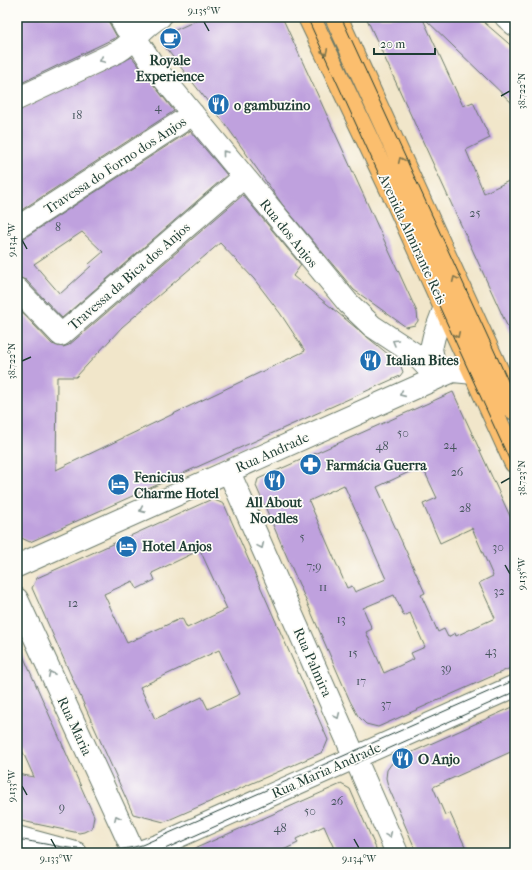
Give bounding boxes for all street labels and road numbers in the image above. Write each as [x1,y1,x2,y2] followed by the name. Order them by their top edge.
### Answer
[41,113,190,218] street label: Travessa do Forno dos Anjos
[374,170,450,307] street label: Avenida Almirante Reis
[256,196,321,271] street label: Rua dos Anjos
[65,219,194,334] street label: Travessa da Bica dos Anjos
[233,429,312,476] street label: Rua Andrade
[290,625,336,700] street label: Rua Palmira
[53,694,96,759] street label: Rua Maria
[269,739,384,802] street label: Rua Maria Andrade

